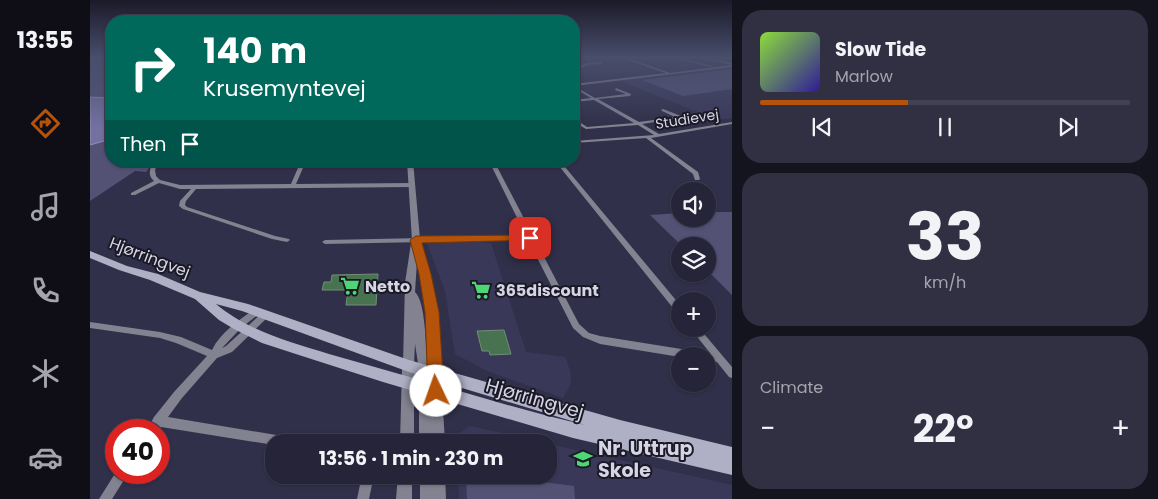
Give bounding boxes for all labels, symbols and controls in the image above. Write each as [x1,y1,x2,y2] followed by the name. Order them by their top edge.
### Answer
[17,25,73,56] text: 13:55
[203,26,307,75] text: 140 m
[120,35,185,100] icon: right
[835,36,926,63] text: Slow Tide
[835,65,893,88] text: Marlow
[203,73,366,104] text: Krusemyntevej
[654,104,720,134] street label: Studievej
[28,106,63,141] icon: directions
[808,113,836,141] icon: previous
[931,113,959,141] icon: pause
[1054,113,1082,141] icon: next
[176,130,204,158] icon: arrive
[120,131,166,158] text: Then
[671,182,716,392] map controls
[671,182,716,227] button: sound
[28,189,63,224] icon: music
[906,192,984,283] text: 33
[509,217,551,259] pin
[516,224,544,252] icon: arrive
[106,231,194,283] street label: Hjørringvej
[671,237,716,282] button: layers
[924,271,966,294] text: km/h
[28,273,63,308] icon: phone
[339,275,361,297] supermarket icon: Netto
[365,275,410,298] place label: Netto
[470,279,492,301] supermarket icon: 365discount
[496,279,599,302] place label: 365discount
[671,292,716,337] button: +
[671,347,716,392] button: −
[28,356,63,391] icon: climate
[409,364,461,416] position arrow
[483,372,587,425] street label: Hjørringvej
[760,376,823,399] text: Climate
[913,402,974,455] text: 22°
[760,409,775,448] text: −
[1111,409,1130,448] text: +
[105,419,170,484] speed limit sign: 40
[598,435,693,484] place label: Nr. Uttrup Skole
[28,440,63,475] icon: car
[319,445,503,472] text: 13:56 · 1 min · 230 m
[572,448,594,470] school or university icon: Nr. Uttrup Skole

